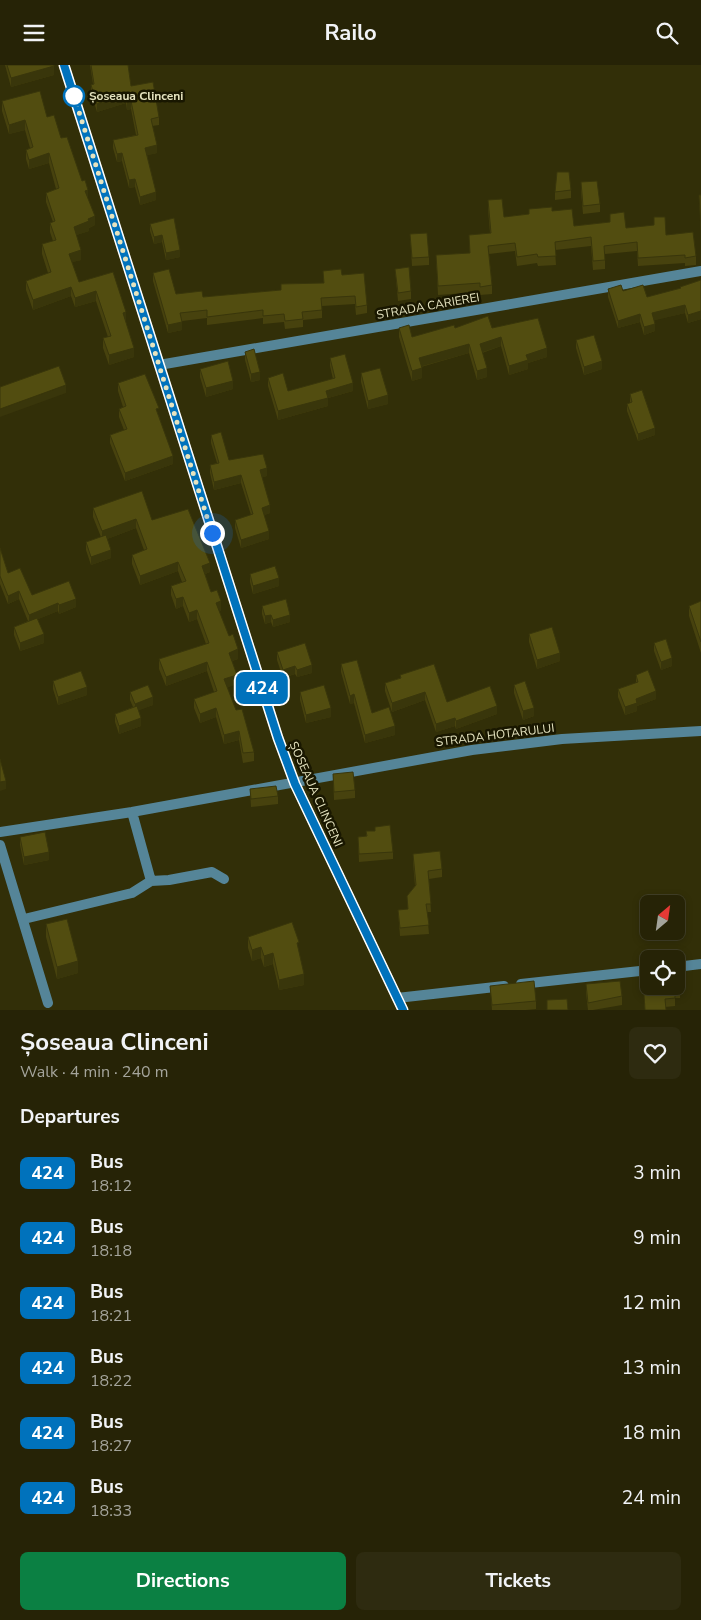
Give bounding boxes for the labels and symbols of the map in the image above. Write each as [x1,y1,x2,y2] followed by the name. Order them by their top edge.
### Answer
[63,85,85,107] marker: Șoseaua Clinceni
[89,88,183,104] place label: Șoseaua Clinceni
[375,289,481,323] street label: STRADA CARIEREI
[200,521,225,546] your location
[233,672,291,704] line badge: 424
[435,720,555,750] street label: STRADA HOTARULUI
[286,739,346,849] street label: ȘOSEAUA CLINCENI
[640,895,685,940] north arrow

